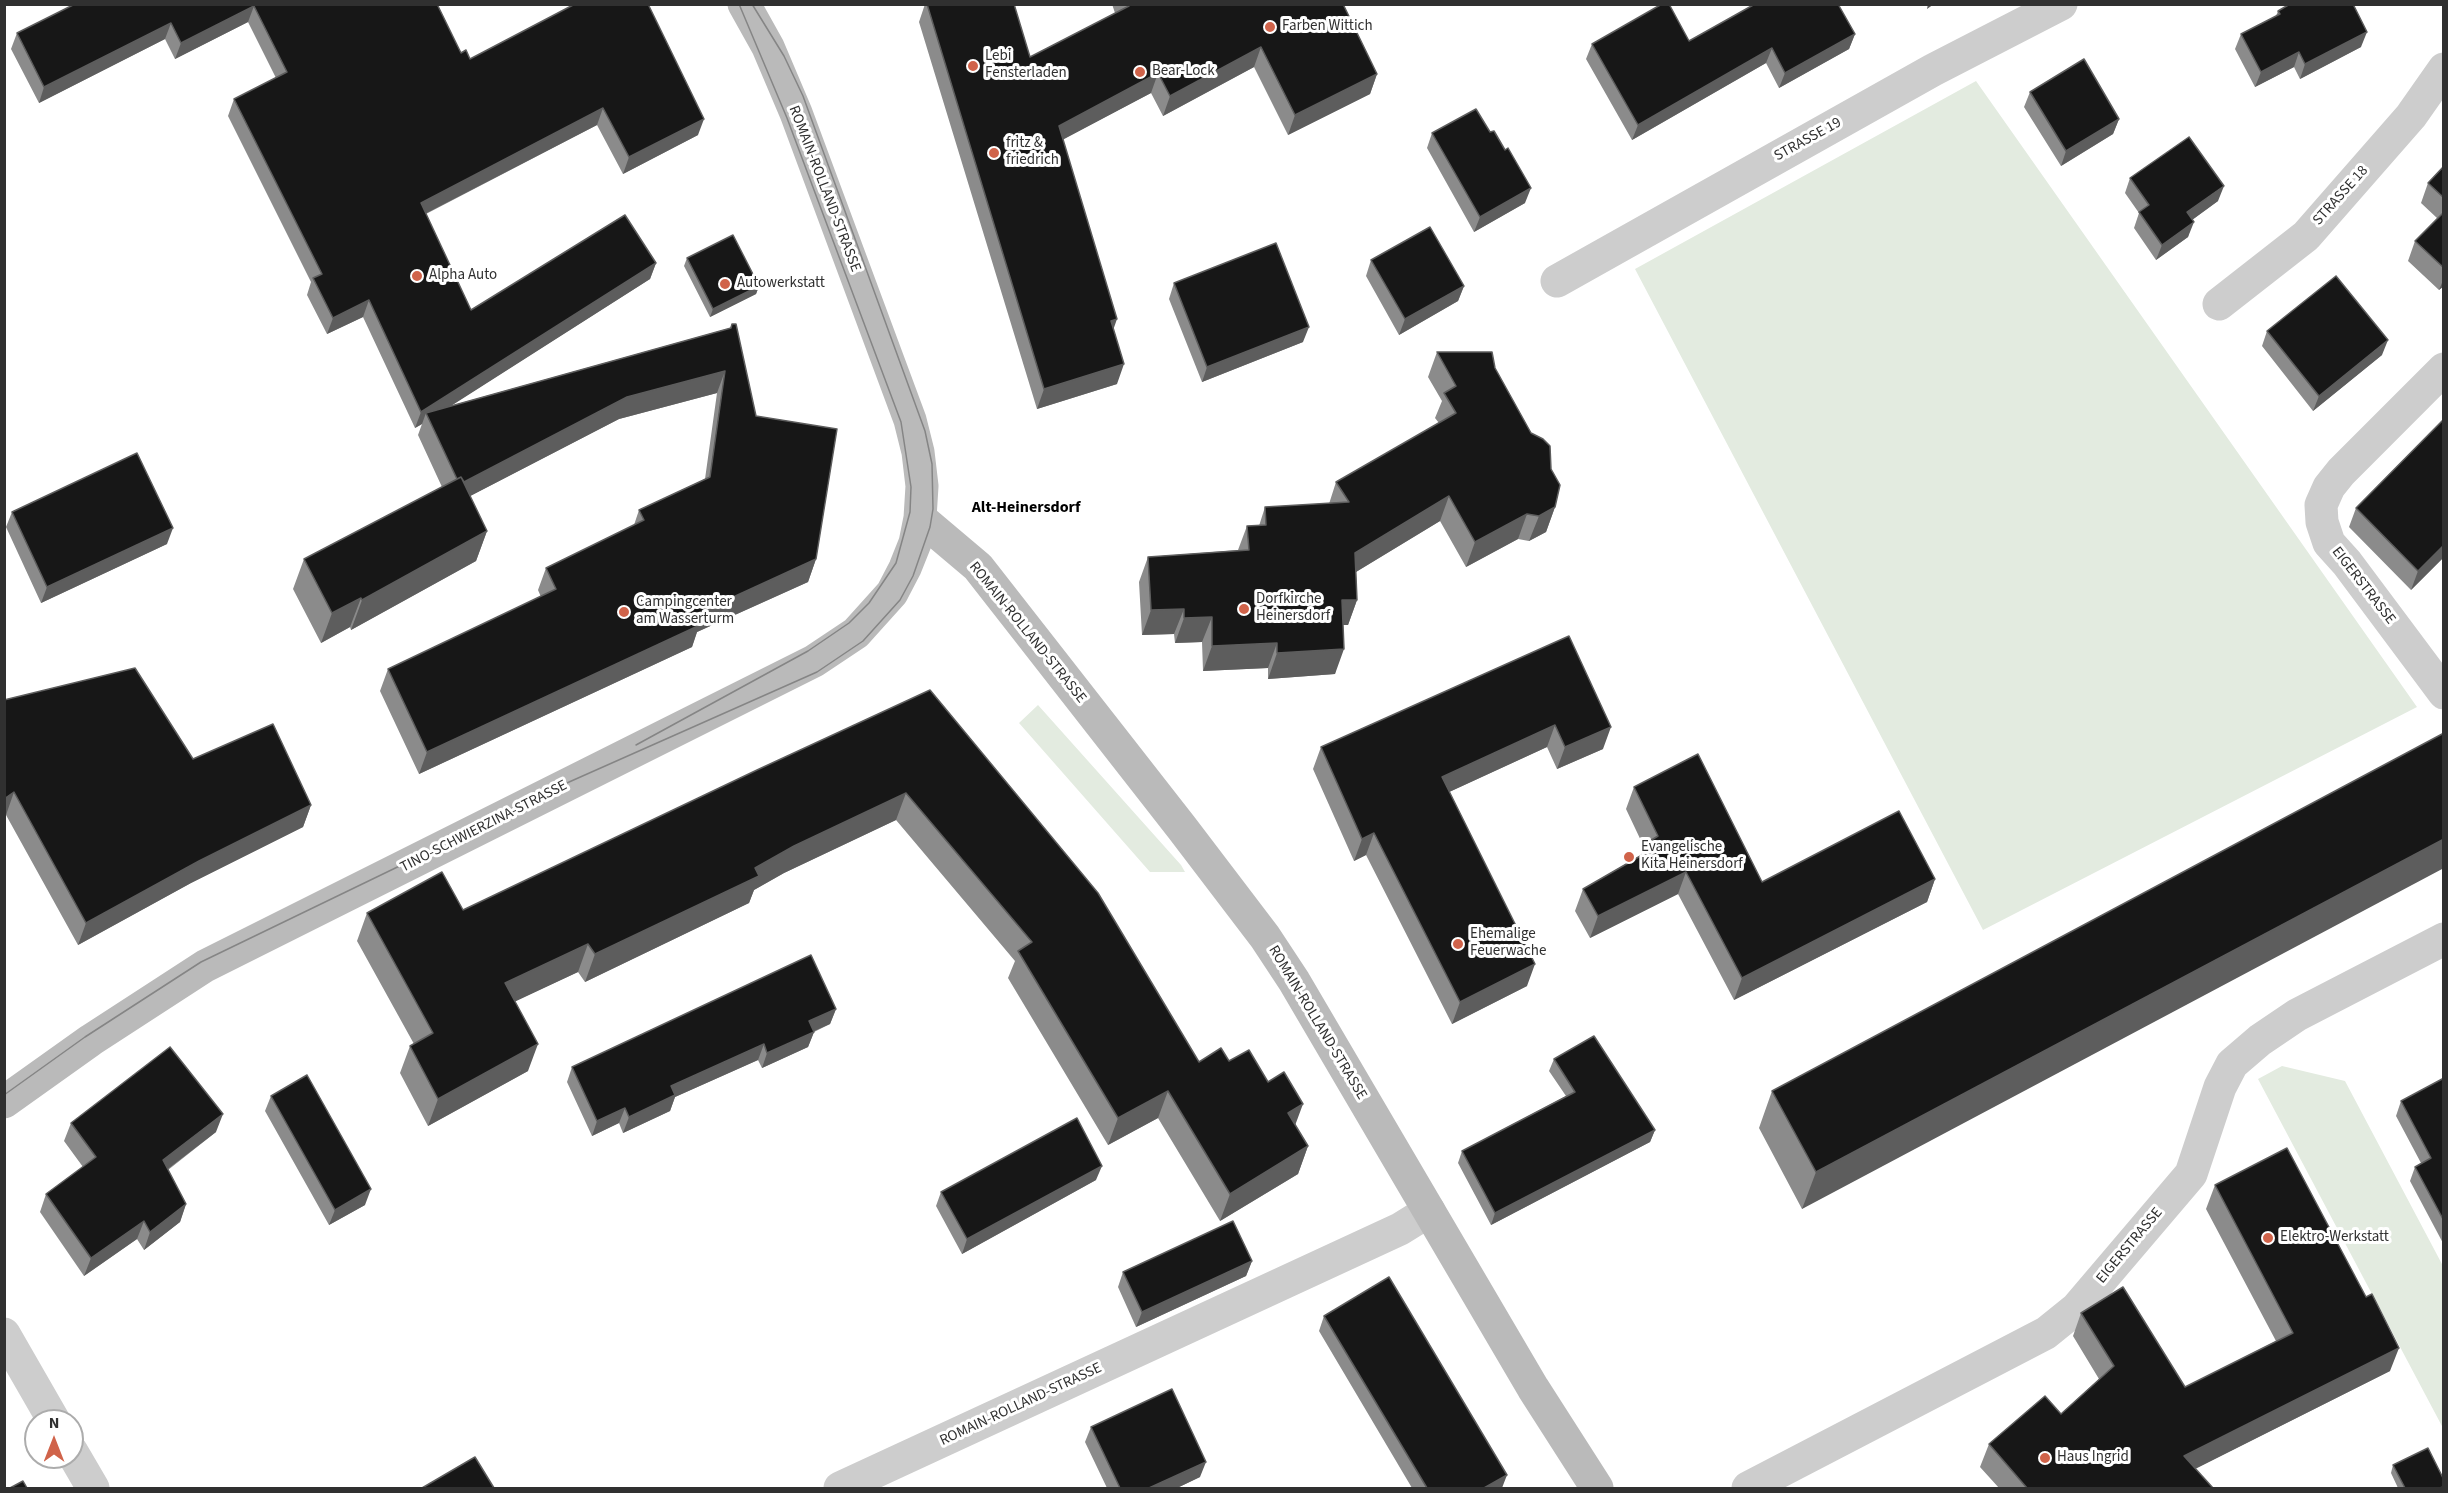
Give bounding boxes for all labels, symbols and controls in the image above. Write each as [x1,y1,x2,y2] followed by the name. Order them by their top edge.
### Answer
[1282,18,1373,36] place label: Farben Wittich
[1263,20,1277,34] marker: Farben Wittich
[985,48,1067,83] place label: Lebi Fensterladen
[966,59,980,73] marker: Lebi Fensterladen
[1152,63,1215,81] place label: Bear-Lock
[1133,65,1147,79] marker: Bear-Lock
[784,103,864,275] street label: ROMAIN-ROLLAND-STRASSE
[1771,114,1845,166] street label: STRASSE 19
[1006,135,1059,170] place label: fritz & friedrich
[987,146,1001,160] marker: fritz & friedrich
[2310,162,2372,230] street label: STRASSE 18
[429,267,497,285] place label: Alpha Auto
[410,269,424,283] marker: Alpha Auto
[737,275,825,293] place label: Autowerkstatt
[718,277,732,291] marker: Autowerkstatt
[972,498,1080,518] district label: Alt-Heinersdorf
[2327,544,2399,628] street label: EIGERSTRASSE
[964,559,1090,707] street label: ROMAIN-ROLLAND-STRASSE
[1256,591,1330,626] place label: Dorfkirche Heinersdorf
[636,594,734,629] place label: Campingcenter am Wasserturm
[1237,602,1251,616] marker: Dorfkirche Heinersdorf
[617,605,631,619] marker: Campingcenter am Wasserturm
[398,777,570,877] street label: TINO-SCHWIERZINA-STRASSE
[1641,839,1743,874] place label: Evangelische Kita Heinersdorf
[1622,850,1636,864] marker: Evangelische Kita Heinersdorf
[1470,926,1546,961] place label: Ehemalige Feuerwache
[1451,937,1465,951] marker: Ehemalige Feuerwache
[1264,943,1370,1103] street label: ROMAIN-ROLLAND-STRASSE
[2093,1204,2167,1288] street label: EIGERSTRASSE
[2280,1229,2389,1247] place label: Elektro-Werkstatt
[2261,1231,2275,1245] marker: Elektro-Werkstatt
[937,1360,1105,1450] street label: ROMAIN-ROLLAND-STRASSE
[24,1409,84,1469] north arrow
[49,1412,59,1434] text: N
[2057,1449,2129,1467] place label: Haus Ingrid
[2038,1451,2052,1465] marker: Haus Ingrid

